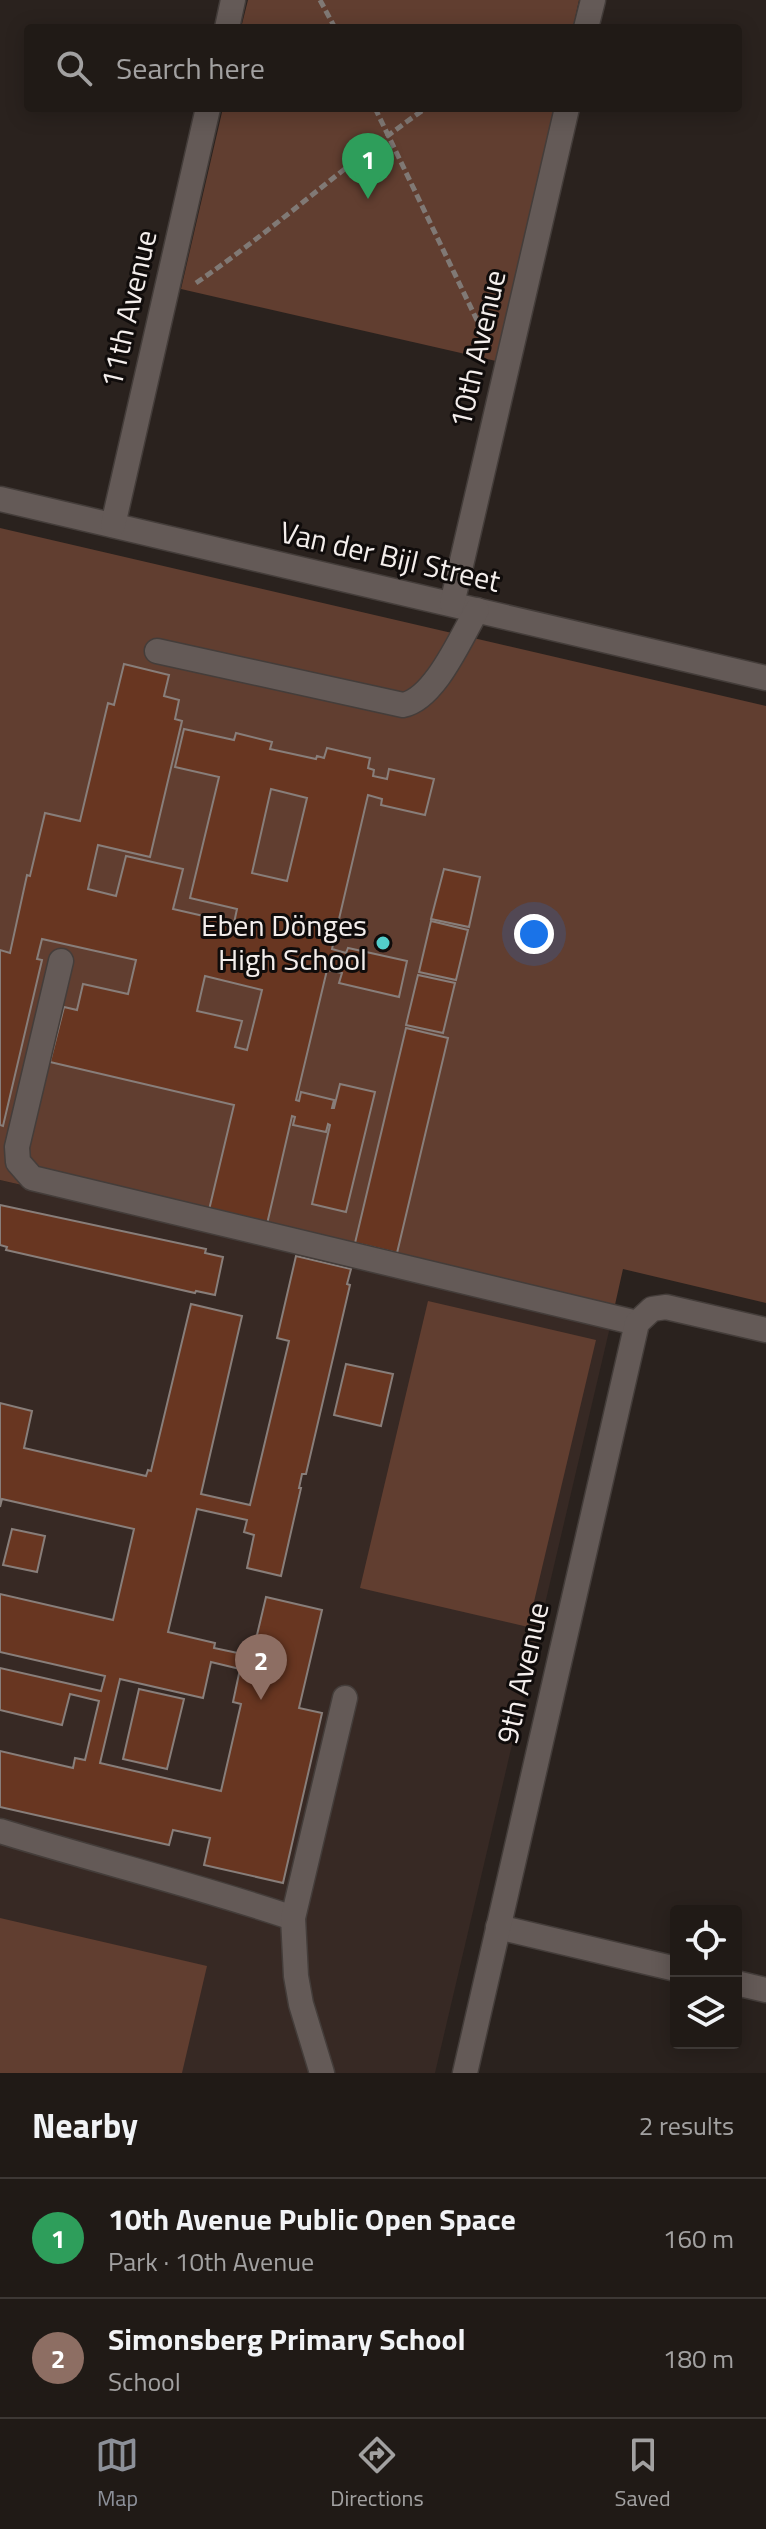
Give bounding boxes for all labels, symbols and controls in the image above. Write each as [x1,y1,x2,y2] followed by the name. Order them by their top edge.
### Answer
[24,24,742,112] search box
[116,45,265,91] text: Search here
[52,46,96,90] icon: search
[342,133,394,199] pin: 1
[88,225,169,392] street label: 11th Avenue
[437,265,518,432] street label: 10th Avenue
[275,508,505,604] street label: Van der Bijl Street
[201,902,367,982] place label: Eben Dönges High School
[514,914,554,954] your location
[374,934,392,952] marker: Eben Dönges High School
[483,1597,561,1748] street label: 9th Avenue
[235,1634,287,1700] pin: 2
[670,1905,742,2049] map controls
[670,1905,742,1977] button: locate
[670,1977,742,2049] button: layers
[32,2099,138,2151] text: Nearby
[639,2106,734,2145] text: 2 results
[108,2196,516,2242] text: 10th Avenue Public Open Space
[51,2219,65,2258] text: 1
[663,2219,734,2258] text: 160 m
[108,2242,314,2281] text: Park · 10th Avenue
[108,2316,465,2362] text: Simonsberg Primary School
[51,2339,65,2378] text: 2
[663,2339,734,2378] text: 180 m
[108,2362,181,2401] text: School
[95,2433,139,2515] tab: Map
[330,2433,424,2515] tab: Directions
[615,2433,671,2515] tab: Saved

